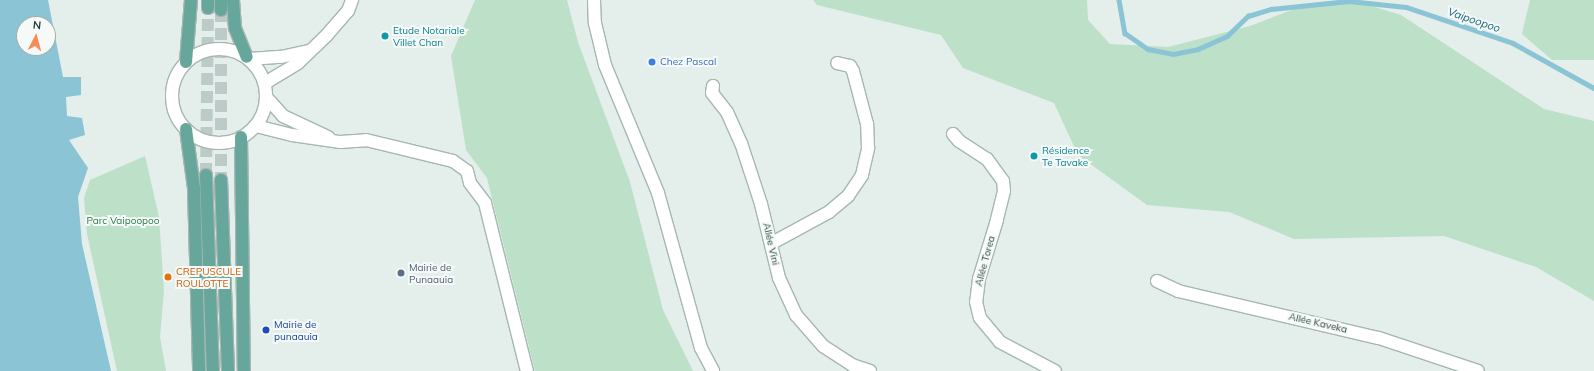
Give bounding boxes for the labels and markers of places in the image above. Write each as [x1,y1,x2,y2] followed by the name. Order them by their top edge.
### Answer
[393,24,465,48] place label: Etude Notariale Villet Chan
[380,31,390,41] marker: Etude Notariale Villet Chan
[660,56,716,68] place label: Chez Pascal
[647,57,657,67] marker: Chez Pascal
[1042,144,1089,168] place label: Résidence Te Tavake
[1029,151,1039,161] marker: Résidence Te Tavake
[409,261,453,284] place label: Mairie de Punaauia
[176,265,241,288] place label: CREPUSCULE ROULOTTE
[396,268,406,278] marker: Mairie de Punaauia
[163,272,173,282] marker: CREPUSCULE ROULOTTE
[274,318,318,342] place label: Mairie de punaauia
[261,325,271,335] marker: Mairie de punaauia

